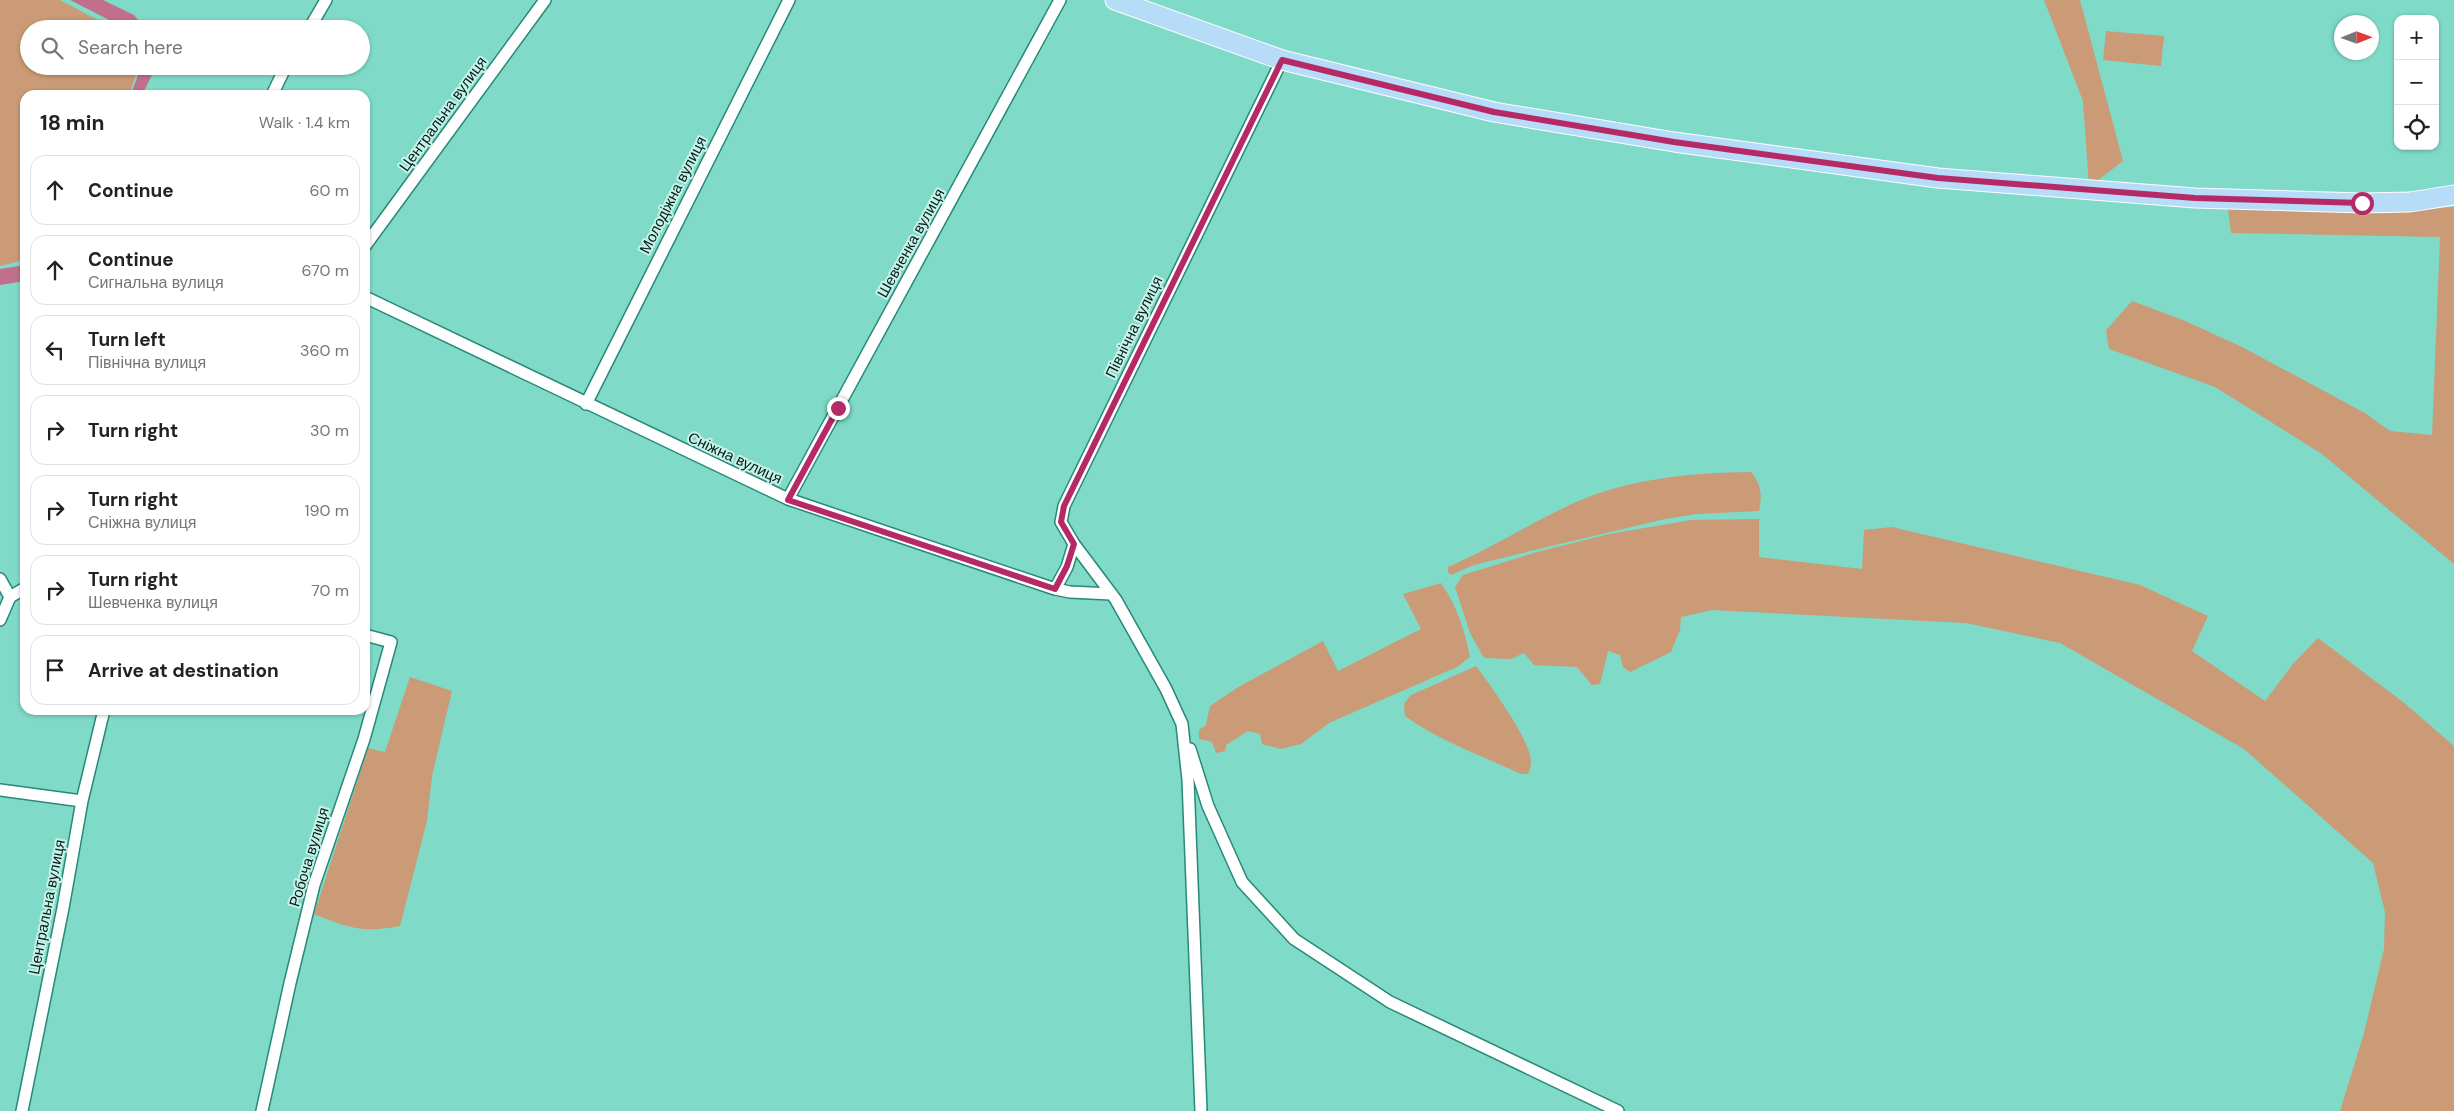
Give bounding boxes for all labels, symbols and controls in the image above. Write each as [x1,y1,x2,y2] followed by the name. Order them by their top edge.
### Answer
[2334,15,2379,60] north arrow
[2394,15,2439,150] map controls
[2394,15,2439,60] button: +
[20,20,370,75] search box
[38,34,66,62] icon: search
[78,35,183,60] text: Search here
[395,53,491,175] street label: Центральна вулиця
[2394,60,2439,105] button: −
[2394,105,2439,150] button: locate
[40,109,104,137] text: 18 min
[259,112,350,133] text: Walk · 1.4 km
[635,133,711,257] street label: Молодіжна вулиця
[41,176,69,204] icon: ahead
[88,178,174,203] text: Continue
[309,180,349,201] text: 60 m
[873,185,949,301] street label: Шевченка вулиця
[2351,192,2374,215] route start
[88,247,174,272] text: Continue
[41,256,69,284] icon: ahead
[302,260,349,281] text: 670 m
[88,272,224,293] text: Сигнальна вулиця
[1101,273,1167,381] street label: Північна вулиця
[88,327,166,352] text: Turn left
[41,336,69,364] icon: left
[300,340,349,361] text: 360 m
[88,352,206,373] text: Північна вулиця
[827,397,850,420] route end
[41,416,69,444] icon: right
[88,418,178,443] text: Turn right
[310,420,349,441] text: 30 m
[685,427,785,489] street label: Сніжна вулиця
[88,487,178,512] text: Turn right
[41,496,69,524] icon: right
[305,500,349,521] text: 190 m
[88,512,197,533] text: Сніжна вулиця
[88,567,178,592] text: Turn right
[41,576,69,604] icon: right
[311,580,349,601] text: 70 m
[88,592,218,613] text: Шевченка вулиця
[41,656,69,684] icon: arrive
[88,658,279,683] text: Arrive at destination
[284,805,334,909] street label: Робоча вулиця
[24,838,70,976] street label: Центральна вулиця

